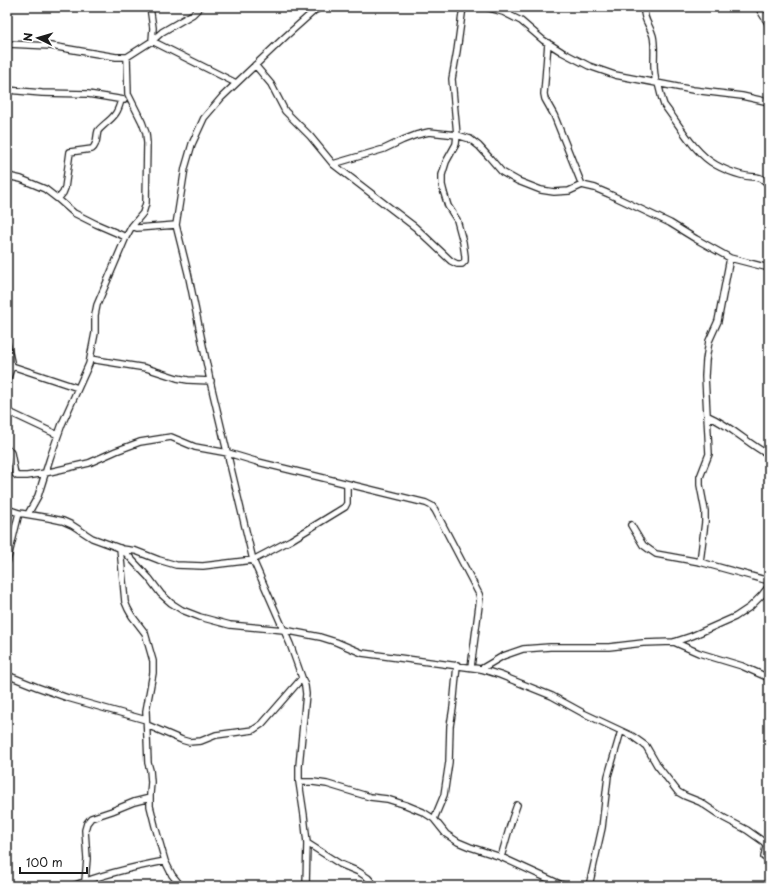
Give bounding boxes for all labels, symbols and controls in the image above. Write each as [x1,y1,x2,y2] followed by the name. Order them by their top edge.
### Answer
[18,18,58,58] north arrow
[19,32,36,42] text: N
[20,849,87,875] scale bar
[26,853,63,871] text: 100 m

